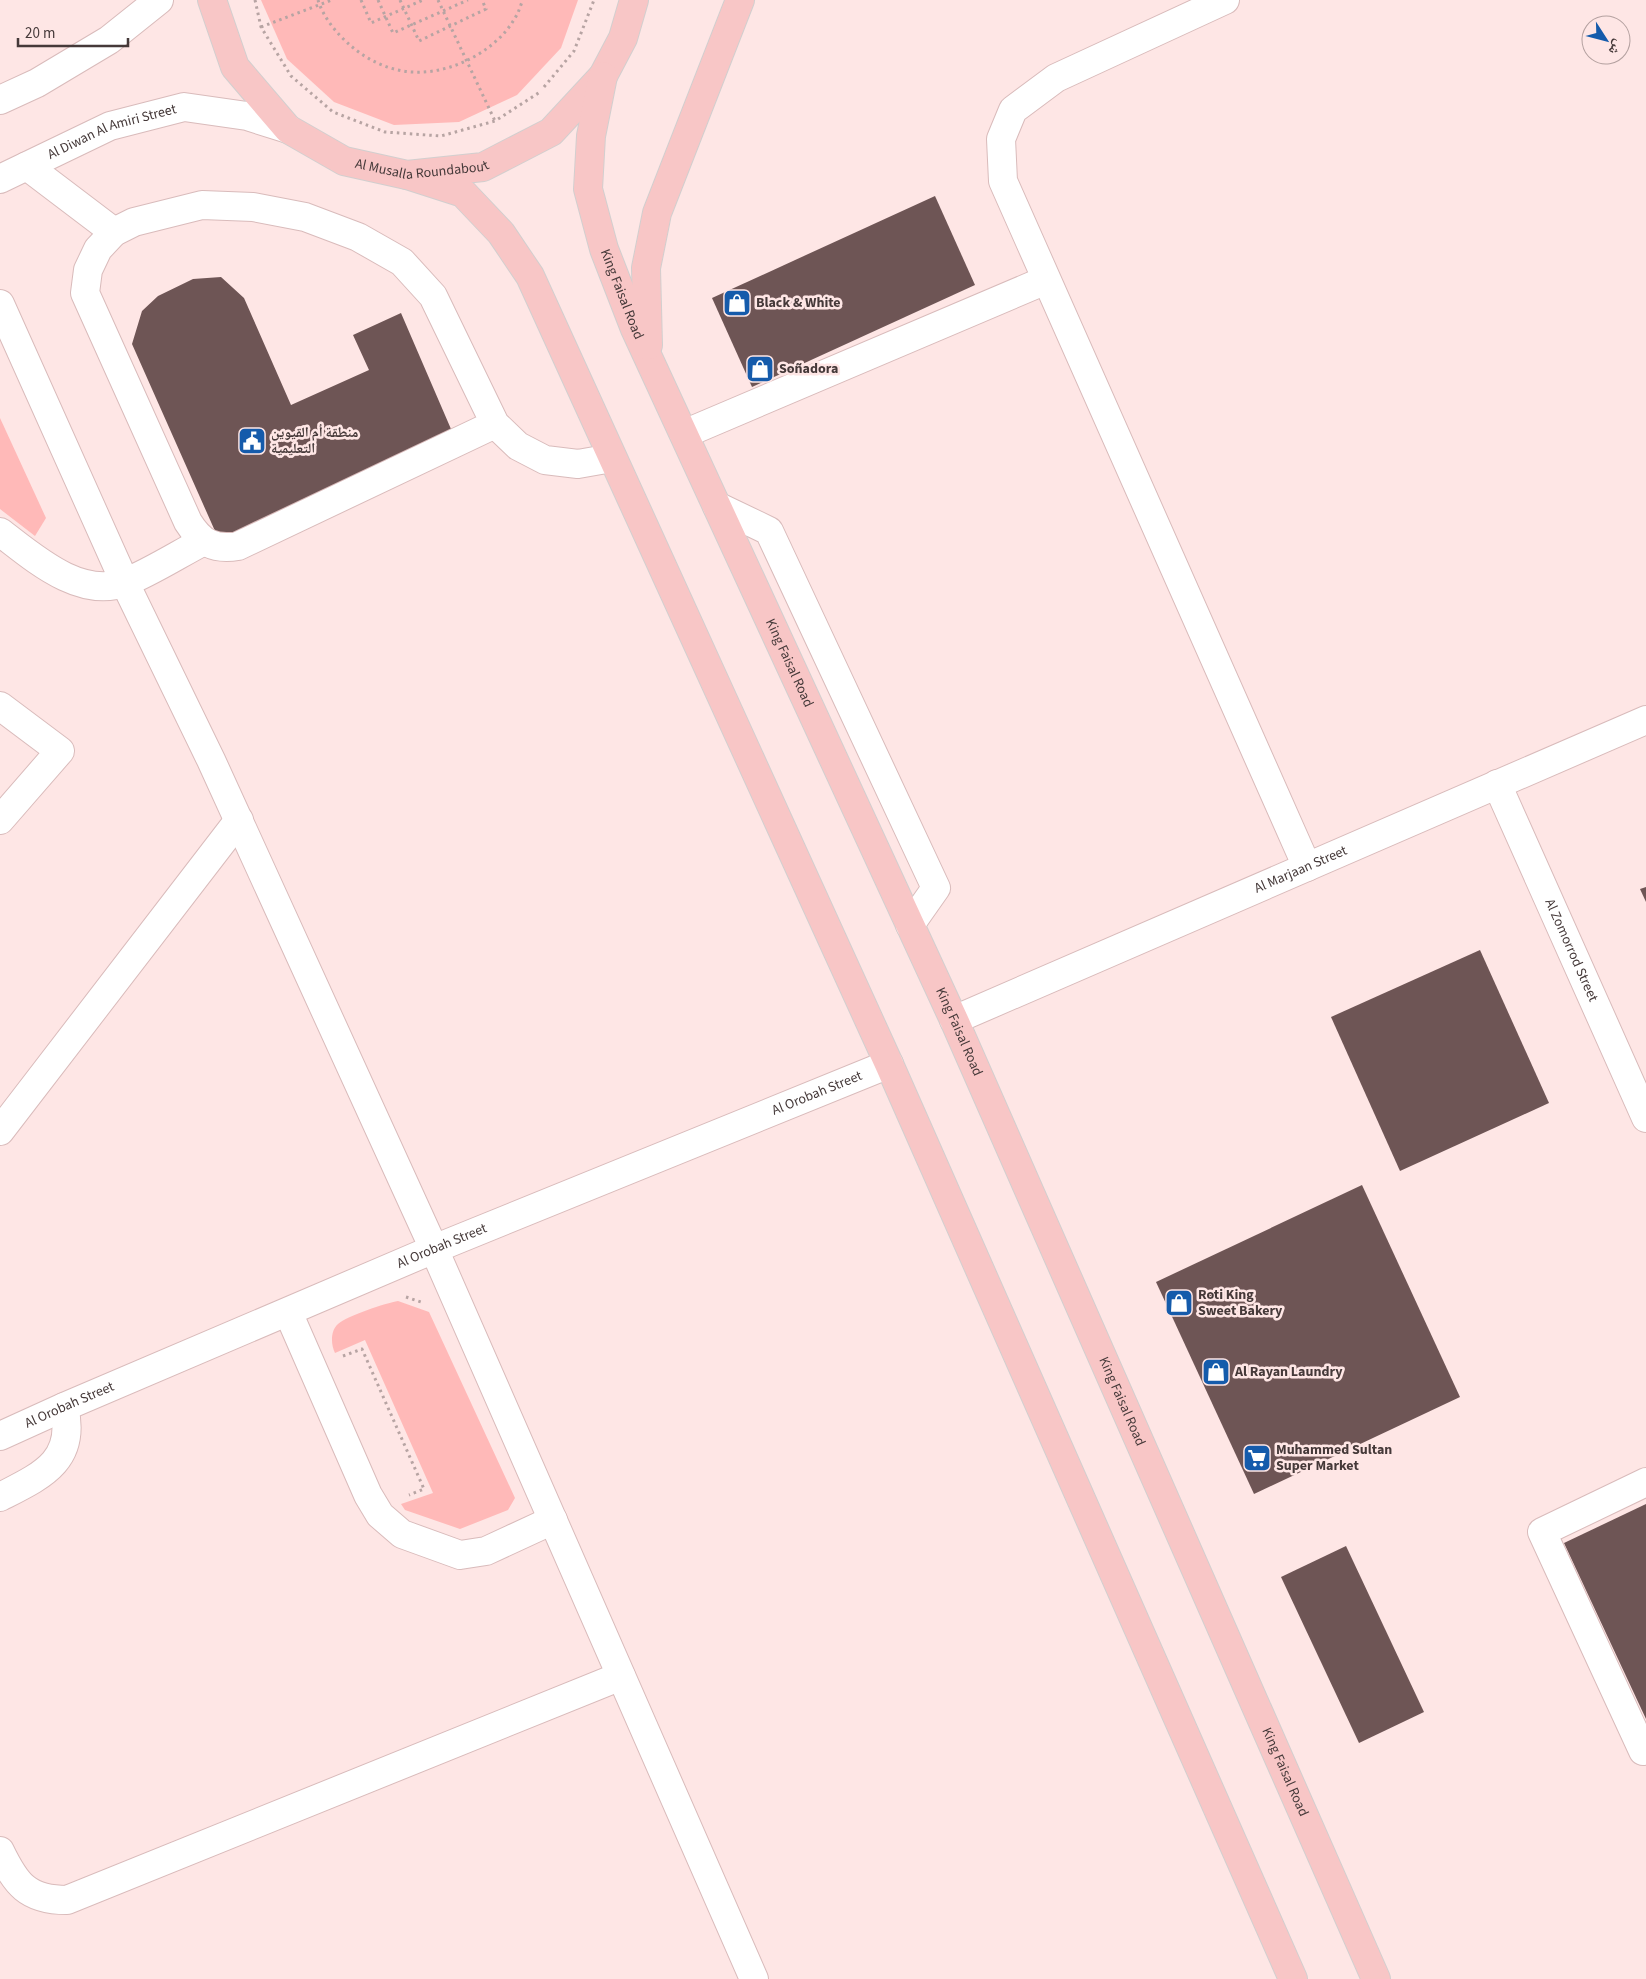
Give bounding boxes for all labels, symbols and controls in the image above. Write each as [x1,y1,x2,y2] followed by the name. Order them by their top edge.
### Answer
[18,15,128,47] scale bar
[1581,15,1631,65] north arrow
[25,23,55,44] text: 20 m
[1603,35,1628,59] text: ش
[44,99,179,165] street label: Al Diwan Al Amiri Street
[353,154,493,185] street label: Al Musalla Roundabout
[595,246,649,343] street label: King Faisal Road
[722,288,752,318] shop icon: Black & White
[756,293,841,313] place label: Black & White
[745,354,775,384] shop icon: Soñadora
[779,359,838,379] place label: Soñadora
[271,423,358,459] place label: منطقة أم القيوين التعليمية
[237,426,267,456] public building icon: منطقة أم القيوين التعليمية
[760,615,818,711] street label: King Faisal Road
[1251,841,1351,899] street label: Al Marjaan Street
[1539,895,1603,1005] street label: Al Zomorrod Street
[930,984,988,1079] street label: King Faisal Road
[769,1066,865,1121] street label: Al Orobah Street
[394,1218,490,1274] street label: Al Orobah Street
[1198,1285,1283,1321] place label: Roti King Sweet Bakery
[1164,1288,1194,1318] shop icon: Roti King Sweet Bakery
[1093,1354,1150,1449] street label: King Faisal Road
[1201,1357,1231,1387] shop icon: Al Rayan Laundry
[1234,1362,1343,1382] place label: Al Rayan Laundry
[21,1377,117,1434] street label: Al Orobah Street
[1276,1440,1392,1476] place label: Muhammed Sultan Super Market
[1242,1443,1272,1473] supermarket icon: Muhammed Sultan Super Market
[1257,1724,1313,1820] street label: King Faisal Road

